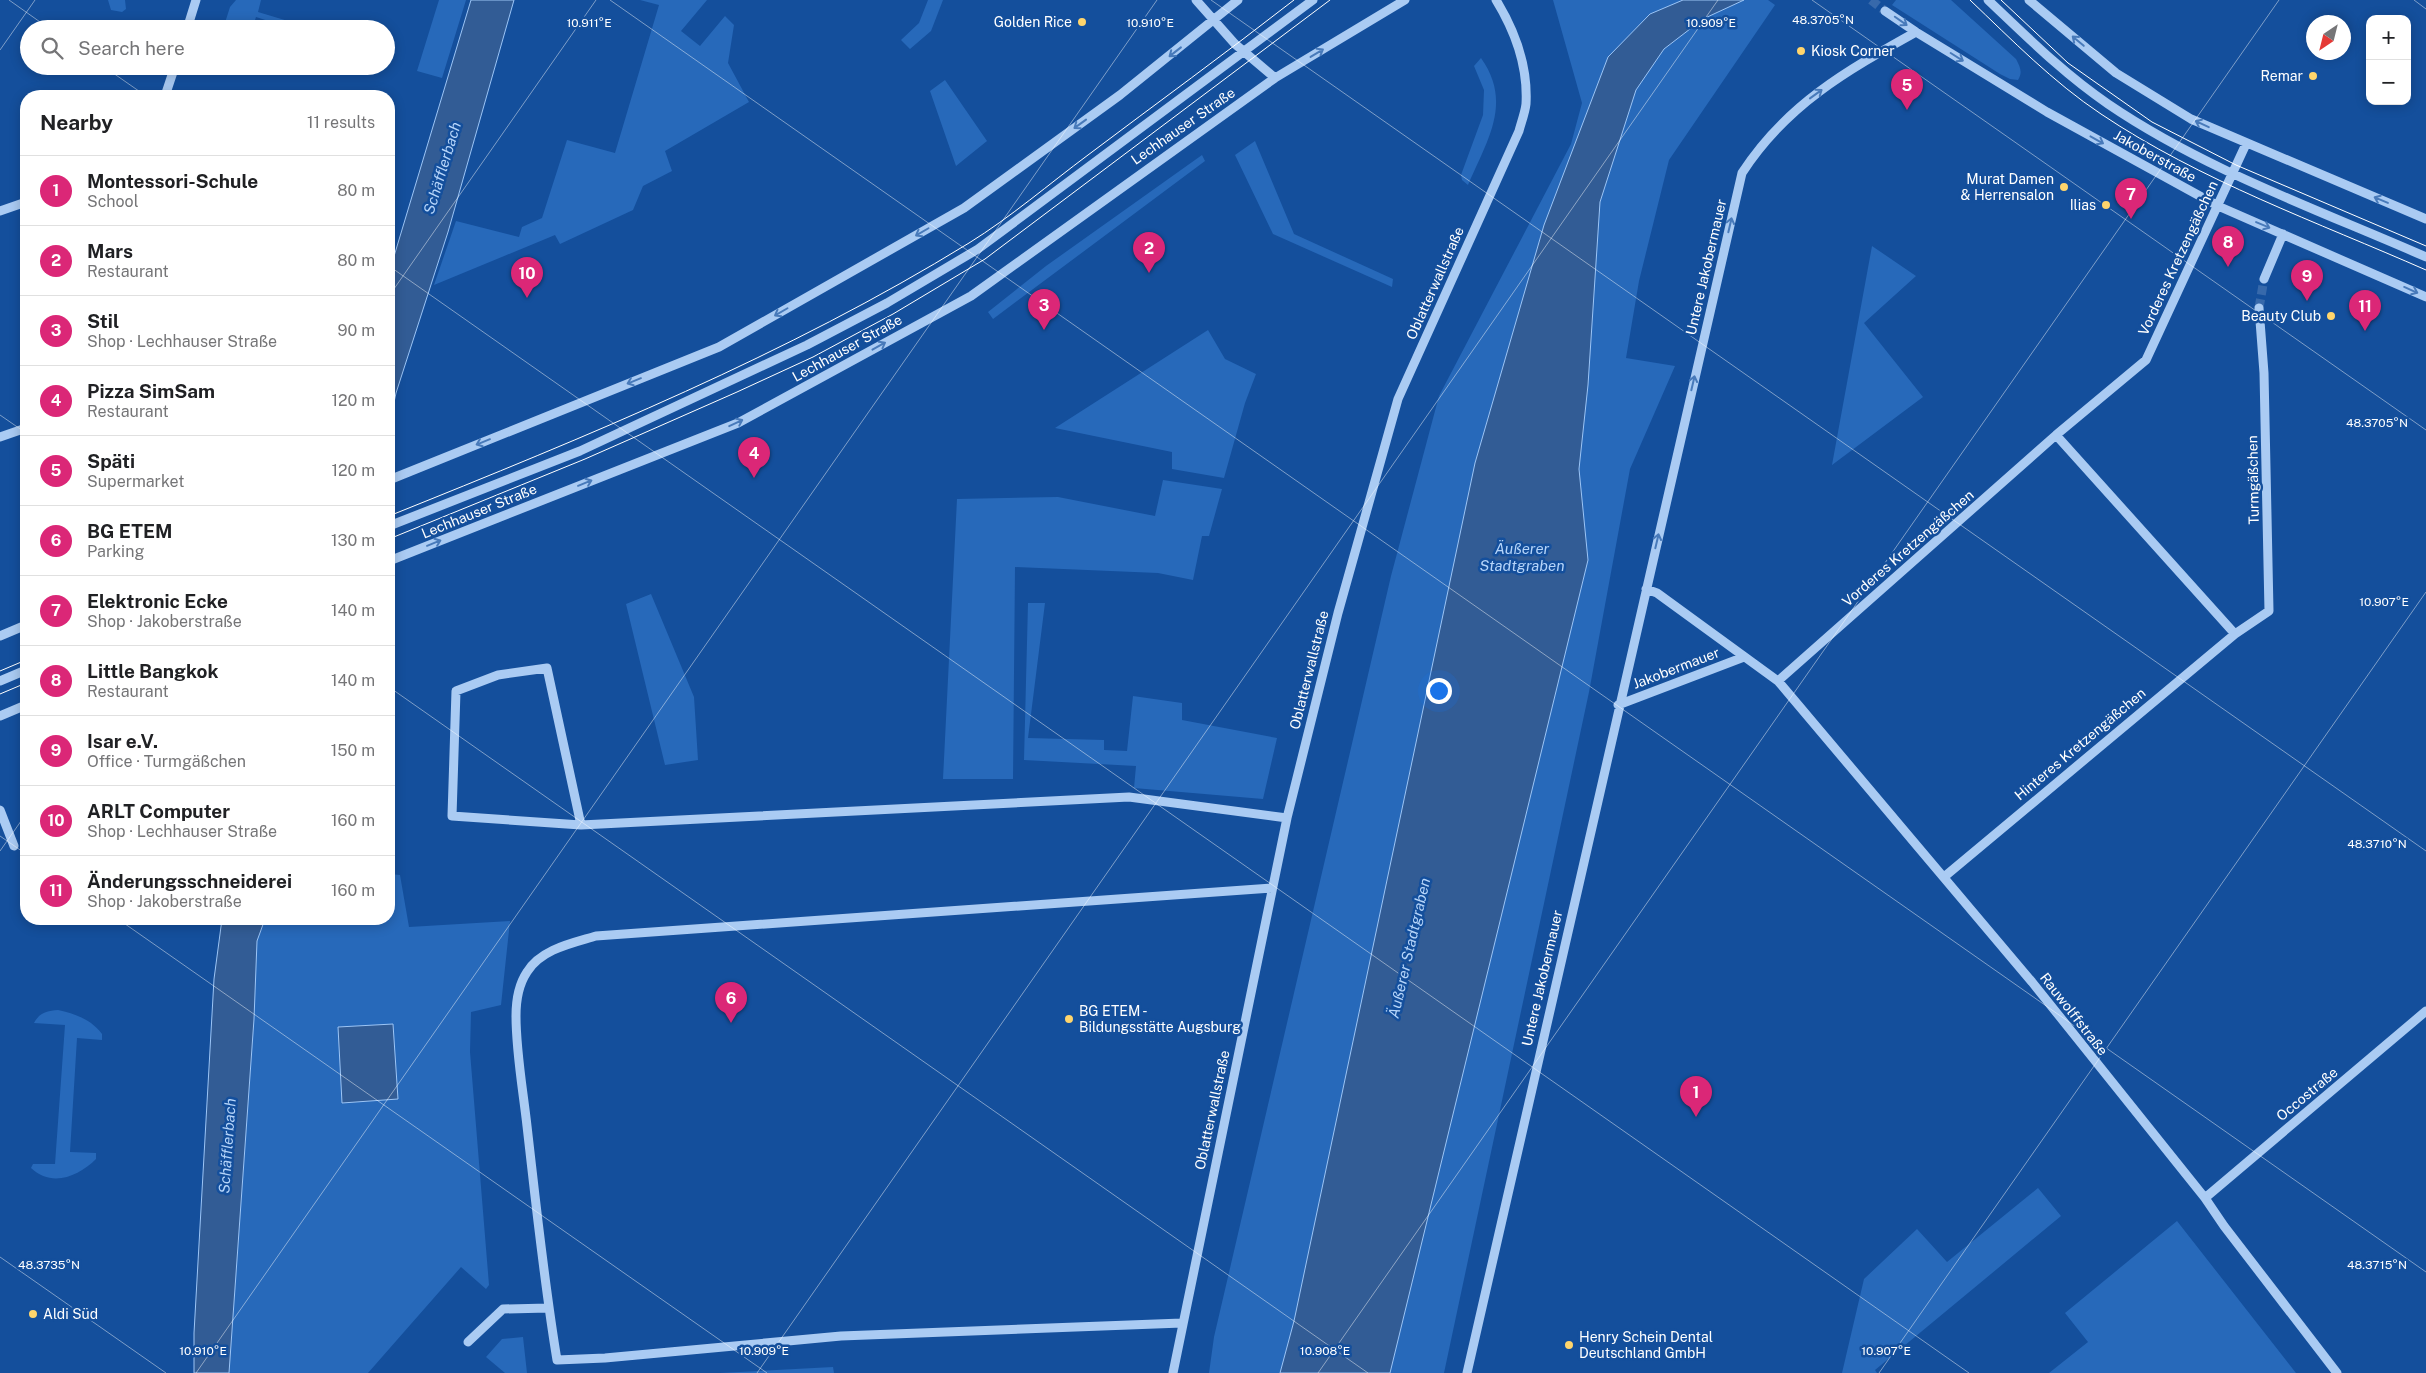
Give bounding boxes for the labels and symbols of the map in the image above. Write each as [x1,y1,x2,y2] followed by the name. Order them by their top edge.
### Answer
[1792,13,1854,27] text: 48.3705°N
[994,14,1072,30] place label: Golden Rice
[2306,15,2351,60] north arrow
[566,16,612,30] text: 10.911°E
[1076,16,1088,28] marker: Golden Rice
[1126,16,1174,30] text: 10.910°E
[1686,16,1736,30] text: 10.909°E
[1893,16,1907,26] one-way arrow
[2072,36,2085,47] one-way arrow
[1811,43,1895,59] place label: Kiosk Corner
[1795,45,1807,57] marker: Kiosk Corner
[1169,46,1182,57] one-way arrow
[1309,48,1323,58] one-way arrow
[1950,53,1964,63] one-way arrow
[2261,68,2303,84] place label: Remar
[1891,69,1923,110] pin: 5
[2307,70,2319,82] marker: Remar
[1128,84,1238,168] street label: Lechhauser Straße
[1809,89,1823,99] one-way arrow
[2195,118,2210,128] one-way arrow
[1073,119,1087,129] one-way arrow
[420,120,464,216] water label: Schäfflerbach
[2111,127,2199,185] street label: Jakoberstraße
[2090,135,2105,145] one-way arrow
[1961,171,2054,203] place label: Murat Damen & Herrensalon
[2115,178,2147,219] pin: 7
[2135,178,2221,338] street label: Vorderes Kretzengäßchen
[2058,181,2070,193] marker: Murat Damen & Herrensalon
[2374,195,2389,205] one-way arrow
[1683,197,1729,337] street label: Untere Jakobermauer
[2070,197,2096,213] place label: Ilias
[2100,199,2112,211] marker: Ilias
[1726,217,1735,233] one-way arrow
[2255,220,2270,230] one-way arrow
[1403,224,1467,342] street label: Oblatterwallstraße
[2212,226,2244,267] pin: 8
[915,227,929,237] one-way arrow
[1133,232,1165,273] pin: 2
[511,257,543,298] pin: 10
[2291,260,2323,301] pin: 9
[2403,286,2418,296] one-way arrow
[1028,289,1060,330] pin: 3
[2349,290,2381,331] pin: 11
[774,308,788,318] one-way arrow
[2241,308,2321,324] place label: Beauty Club
[2325,310,2337,322] marker: Beauty Club
[789,311,905,385] street label: Lechhauser Straße
[871,341,886,350] one-way arrow
[1689,376,1698,392] one-way arrow
[627,377,642,387] one-way arrow
[2346,416,2408,430] text: 48.3705°N
[728,418,743,427] one-way arrow
[2244,435,2262,525] street label: Turmgäßchen
[738,437,770,478] pin: 4
[476,438,491,447] one-way arrow
[577,478,592,488] one-way arrow
[419,481,539,541] street label: Lechhauser Straße
[1839,487,1977,609] street label: Vorderes Kretzengäßchen
[1653,534,1662,550] one-way arrow
[426,538,441,548] one-way arrow
[1479,539,1565,574] water label: Äußerer Stadtgraben
[2359,595,2409,609] text: 10.907°E
[1287,609,1332,731] street label: Oblatterwallstraße
[1630,644,1722,692] street label: Jakobermauer
[1426,678,1452,704] your location
[2011,685,2149,803] street label: Hinteres Kretzengäßchen
[2347,837,2407,851] text: 48.3710°N
[1384,876,1433,1020] water label: Äußerer Stadtgraben
[1519,908,1565,1048] street label: Untere Jakobermauer
[2037,970,2111,1058] street label: Rauwolffstraße
[715,982,747,1023] pin: 6
[1079,1003,1241,1035] place label: BG ETEM - Bildungsstätte Augsburg
[1063,1013,1075,1025] marker: BG ETEM - Bildungsstätte Augsburg
[1192,1049,1233,1171] street label: Oblatterwallstraße
[2273,1064,2341,1124] street label: Occostraße
[1680,1076,1712,1117] pin: 1
[215,1098,239,1194] water label: Schäfflerbach
[18,1258,80,1272] text: 48.3735°N
[2347,1258,2407,1272] text: 48.3715°N
[43,1306,98,1322] place label: Aldi Süd
[27,1308,39,1320] marker: Aldi Süd
[1579,1329,1713,1361] place label: Henry Schein Dental Deutschland GmbH
[1563,1339,1575,1351] marker: Henry Schein Dental Deutschland GmbH
[179,1344,227,1358] text: 10.910°E
[739,1344,789,1358] text: 10.909°E
[1300,1344,1350,1358] text: 10.908°E
[1861,1344,1911,1358] text: 10.907°E

